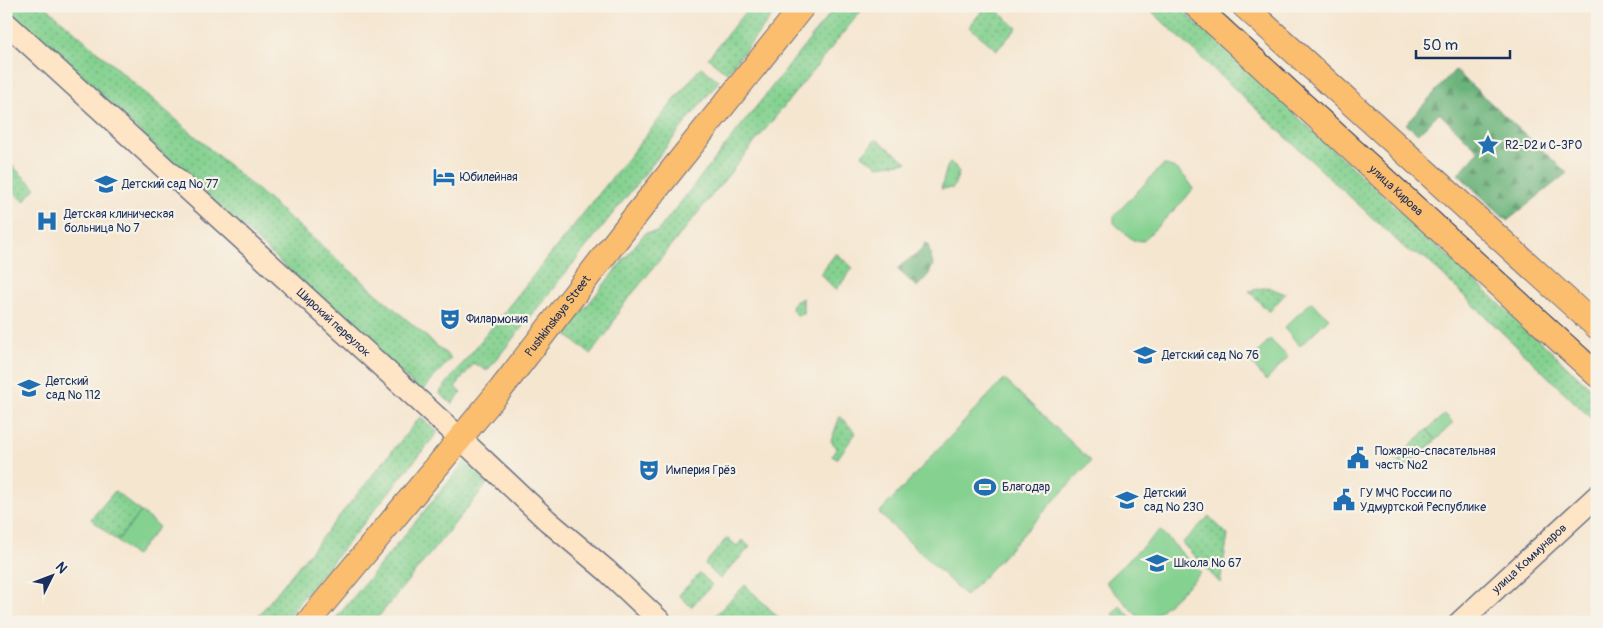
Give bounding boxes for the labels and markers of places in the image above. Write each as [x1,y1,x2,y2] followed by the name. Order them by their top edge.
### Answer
[1475,132,1501,158] place icon: R2-D2 и C-3PO
[1505,138,1582,153] place label: R2-D2 и C-3PO
[431,164,457,190] hotel icon: Юбилейная
[460,170,518,185] place label: Юбилейная
[93,171,119,197] school or university icon: Детский сад № 77
[121,177,219,192] place label: Детский сад № 77
[63,207,174,236] place label: Детская клиническая больница № 7
[34,208,60,234] hospital icon: Детская клиническая больница № 7
[437,306,463,332] theatre icon: Филармония
[466,312,529,327] place label: Филармония
[1132,342,1158,368] school or university icon: Детский сад № 76
[1161,348,1259,363] place label: Детский сад № 76
[45,374,101,403] place label: Детский сад № 112
[16,375,42,401] school or university icon: Детский сад № 112
[1375,444,1496,473] place label: Пожарно-спасательная часть №2
[1345,445,1371,471] public building icon: Пожарно-спасательная часть №2
[636,457,662,483] theatre icon: Империя Грёз
[666,463,736,478] place label: Империя Грёз
[972,474,998,500] sports icon: Благодар
[1002,480,1050,495] place label: Благодар
[1143,486,1204,515] place label: Детский сад № 230
[1360,486,1486,515] place label: ГУ МЧС России по Удмуртской Республике
[1114,487,1140,513] school or university icon: Детский сад № 230
[1331,487,1357,513] public building icon: ГУ МЧС России по Удмуртской Республике
[1144,550,1170,576] school or university icon: Школа № 67
[1174,556,1242,571] place label: Школа № 67

